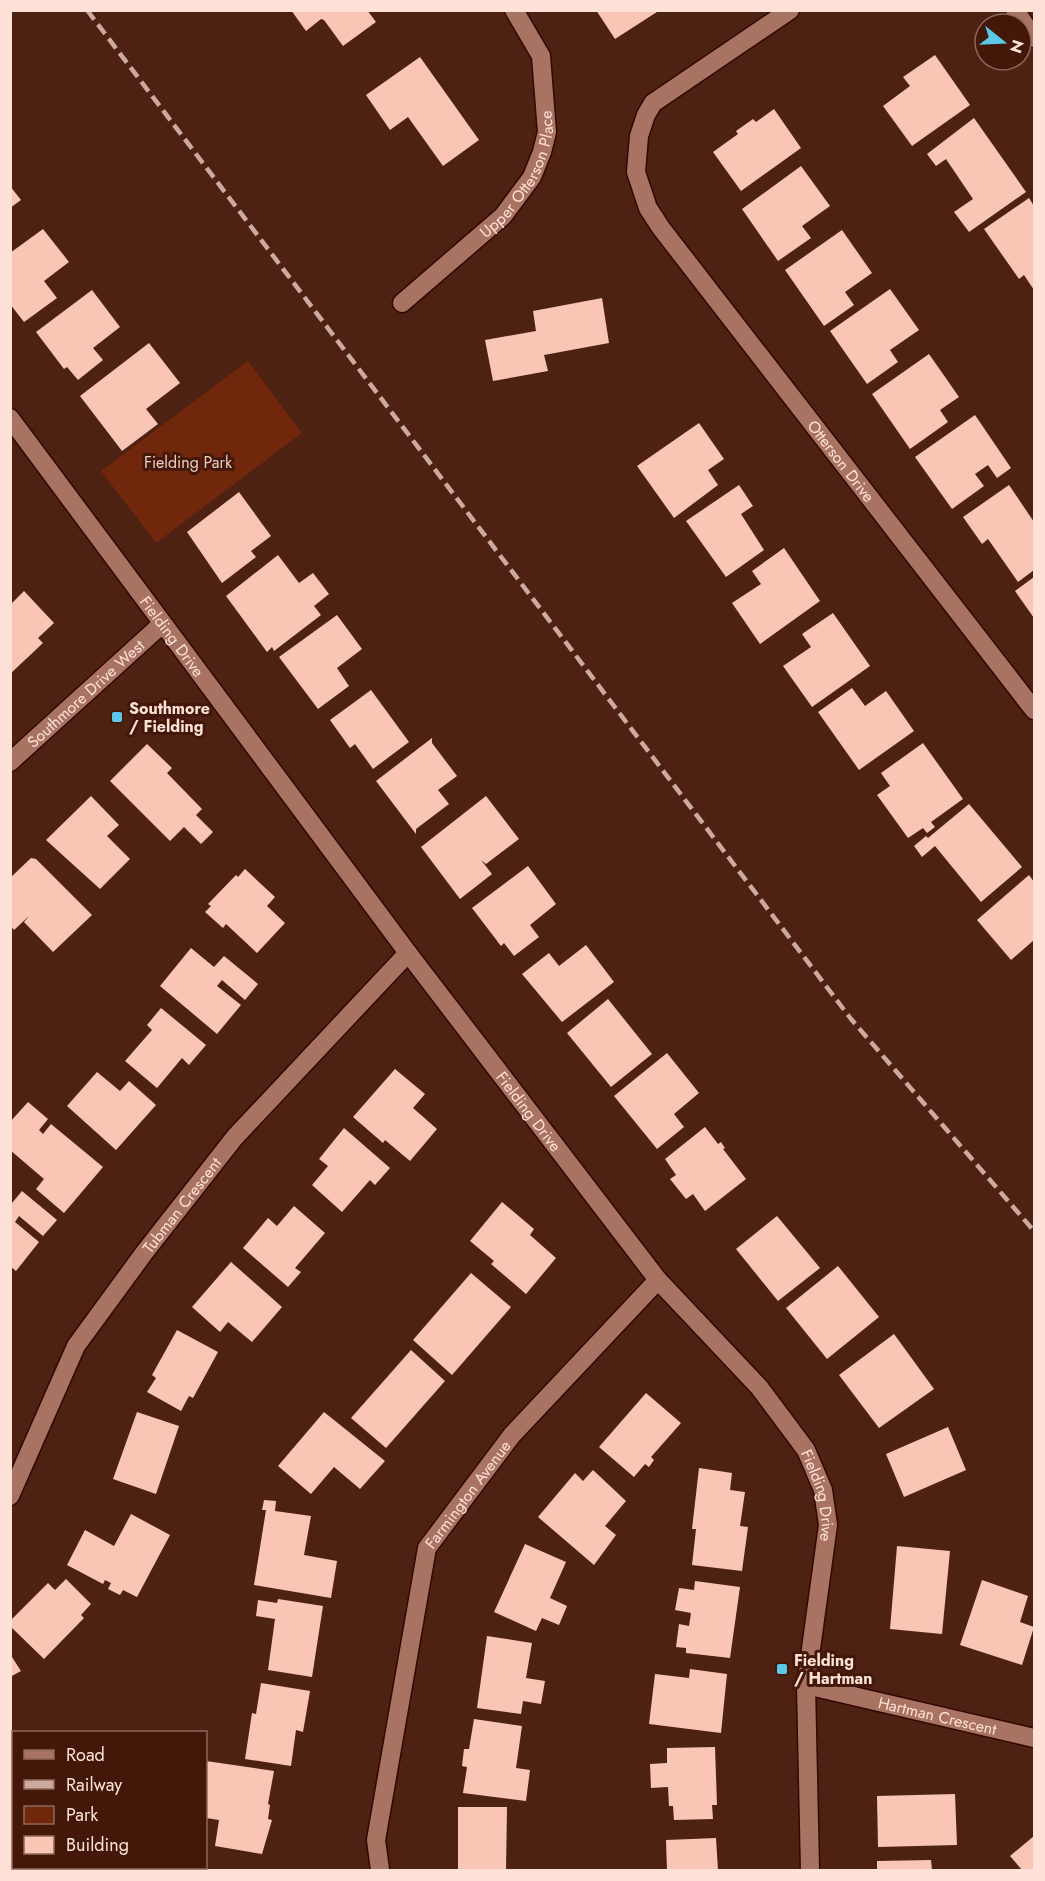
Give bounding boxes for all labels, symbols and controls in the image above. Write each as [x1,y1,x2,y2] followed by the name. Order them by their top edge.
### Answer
[973,12,1033,72] north arrow
[1004,37,1030,56] text: N
[475,110,559,243] street label: Upper Otterson Place
[802,415,880,507] street label: Otterson Drive
[144,451,233,474] park label: Fielding Park
[134,591,210,682] street label: Fielding Drive
[22,634,150,753] street label: Southmore Drive West
[129,697,210,738] place label: Southmore / Fielding
[110,710,124,724] marker: Southmore / Fielding
[490,1067,567,1156] street label: Fielding Drive
[137,1152,227,1258] street label: Tubman Crescent
[419,1435,516,1554] street label: Farmington Avenue
[795,1446,839,1543] street label: Fielding Drive
[794,1649,872,1690] place label: Fielding / Hartman
[775,1662,789,1676] marker: Fielding / Hartman
[876,1691,999,1741] street label: Hartman Crescent
[12,1731,207,1869] legend
[66,1742,105,1768] text: Road
[66,1772,122,1798] text: Railway
[66,1802,98,1828] text: Park
[66,1832,129,1858] text: Building

